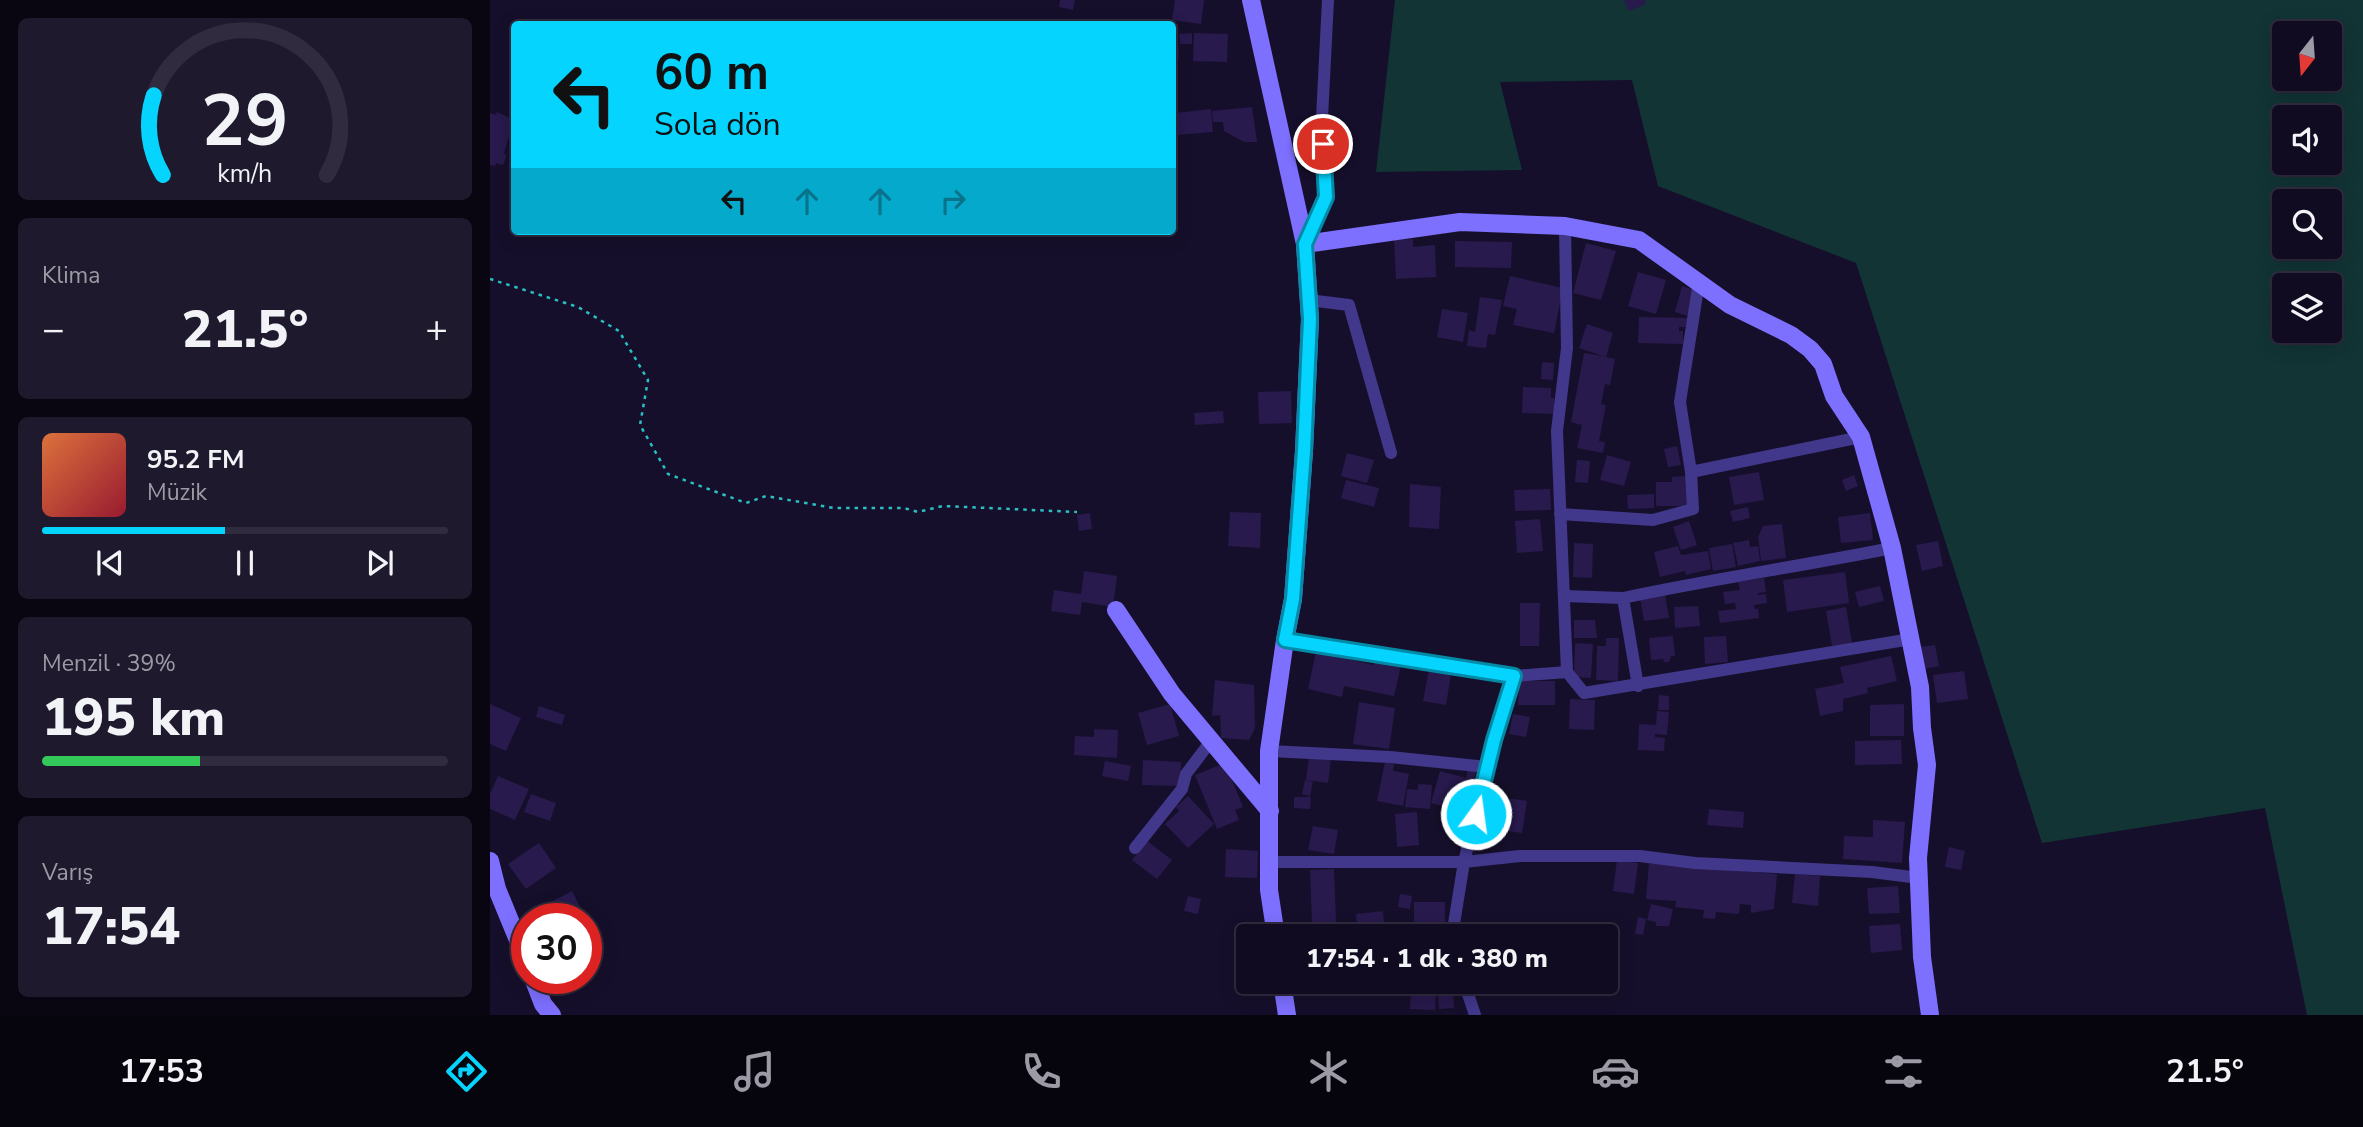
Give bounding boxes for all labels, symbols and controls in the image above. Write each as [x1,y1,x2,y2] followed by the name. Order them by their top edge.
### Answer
[2272,21,2342,91] north arrow
[2272,21,2342,343] map controls
[654,39,769,106] text: 60 m
[539,49,630,140] icon: left
[201,71,289,171] text: 29
[654,103,781,146] text: Sola dön
[2272,105,2342,175] button: sound
[1293,114,1353,174] pin
[1304,125,1342,163] icon: arrive
[217,157,273,191] text: km/h
[715,182,753,220] icon: left
[788,182,826,220] icon: ahead
[861,182,899,220] icon: ahead
[934,182,972,220] icon: right
[2272,189,2342,259] button: search
[42,260,100,291] text: Klima
[2272,273,2342,343] button: layers
[181,294,309,365] text: 21.5°
[42,304,65,355] text: −
[425,304,448,355] text: +
[147,442,244,477] text: 95.2 FM
[147,477,207,508] text: Müzik
[91,544,129,582] icon: previous
[226,544,264,582] icon: pause
[361,544,399,582] icon: next
[42,648,176,679] text: Menzil · 39%
[42,682,225,753] text: 195 km
[1439,777,1513,851] position arrow
[42,857,93,888] text: Varış
[42,891,180,962] text: 17:54
[511,903,602,994] speed limit sign: 30
[1306,941,1548,976] text: 17:54 · 1 dk · 380 m
[442,1047,491,1096] icon: directions
[730,1047,779,1096] icon: music
[1017,1047,1066,1096] icon: phone
[1304,1047,1353,1096] icon: climate
[1591,1047,1640,1096] icon: car
[1879,1047,1928,1096] icon: filters
[119,1050,204,1093] text: 17:53
[2166,1050,2244,1093] text: 21.5°

